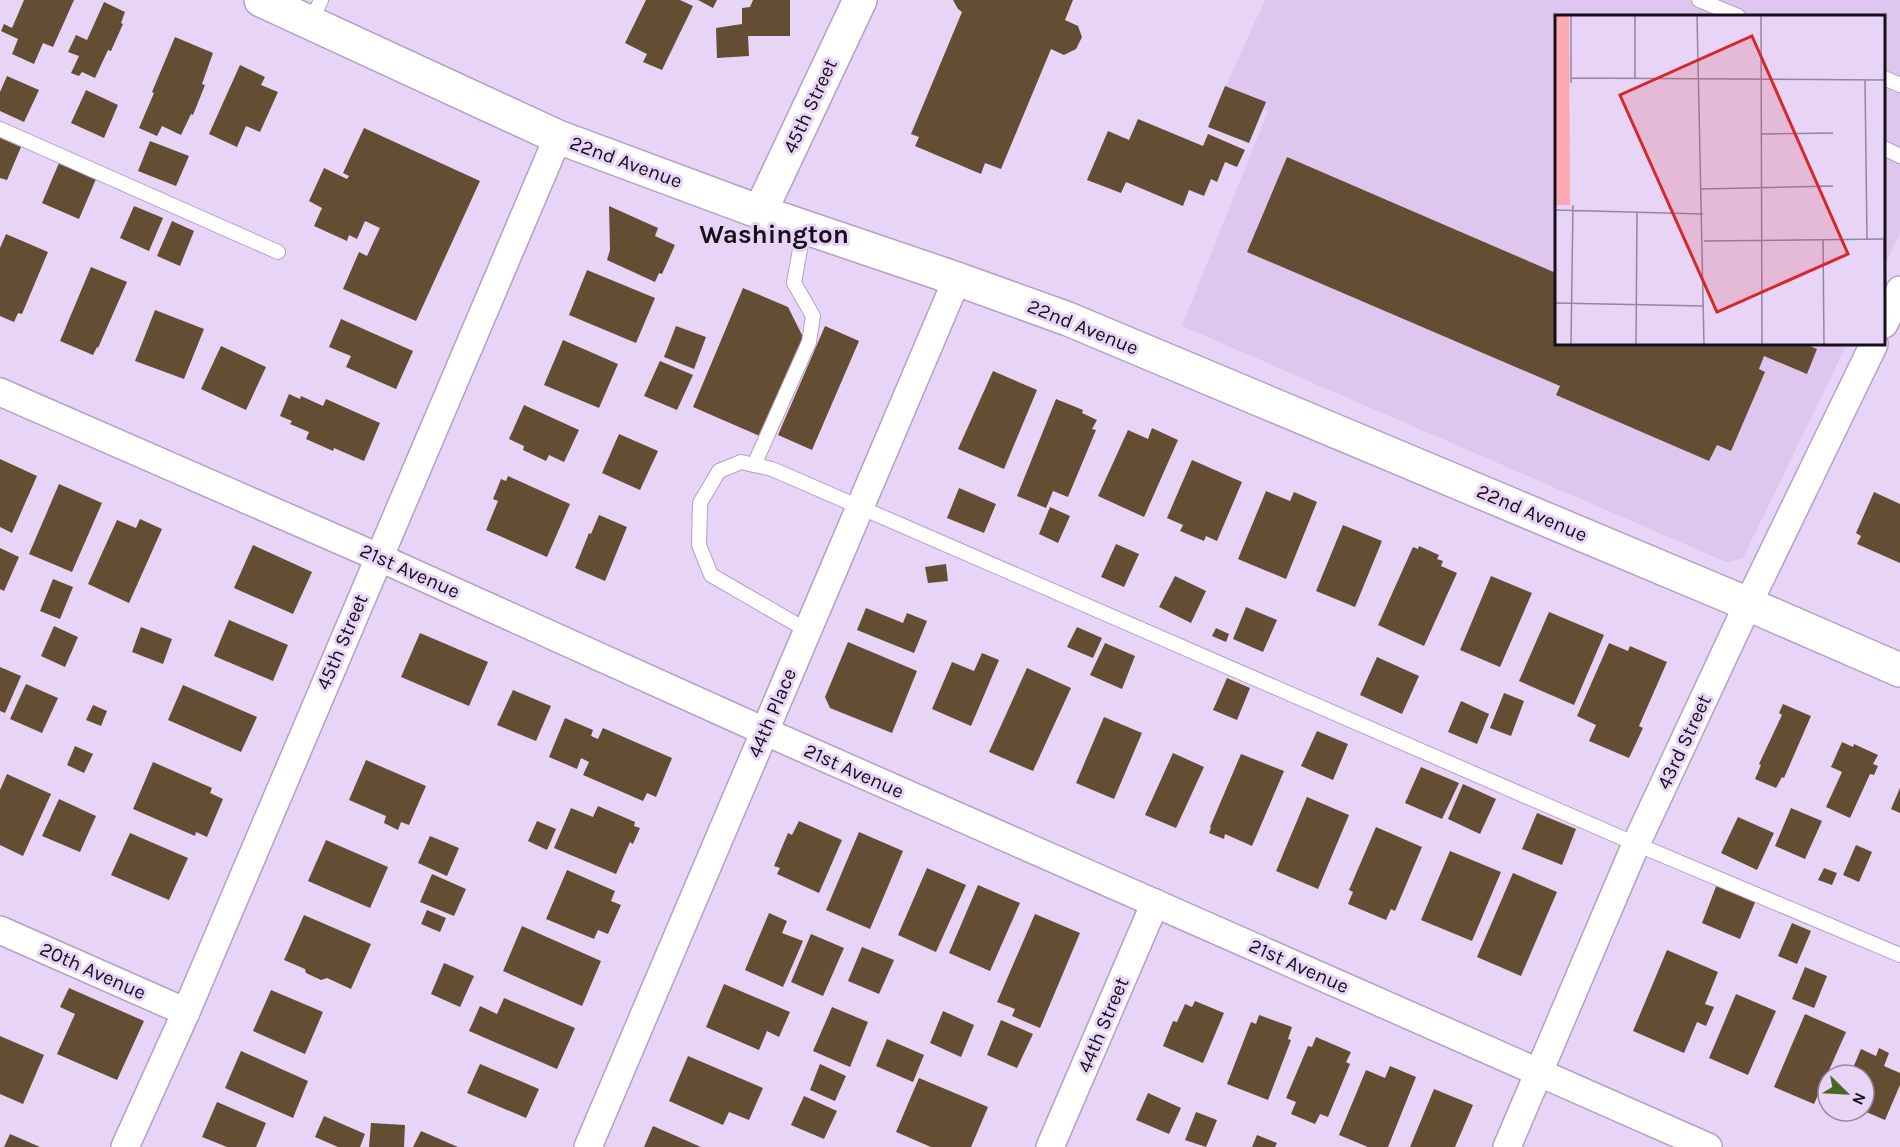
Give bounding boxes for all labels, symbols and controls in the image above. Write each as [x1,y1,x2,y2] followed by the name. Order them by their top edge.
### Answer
[1555,15,1885,345] inset map
[778,55,842,157] street label: 45th Street
[567,131,685,193] street label: 22nd Avenue
[699,219,849,250] district label: Washington
[1024,294,1142,360] street label: 22nd Avenue
[1473,479,1591,547] street label: 22nd Avenue
[357,539,463,603] street label: 21st Avenue
[312,590,373,693] street label: 45th Street
[743,665,801,761] street label: 44th Place
[1652,691,1716,793] street label: 43rd Street
[801,739,907,803] street label: 21st Avenue
[1246,934,1352,998] street label: 21st Avenue
[36,937,150,1005] street label: 20th Avenue
[1073,973,1134,1076] street label: 44th Street
[1816,1063,1876,1123] north arrow
[1848,1090,1870,1108] text: N

